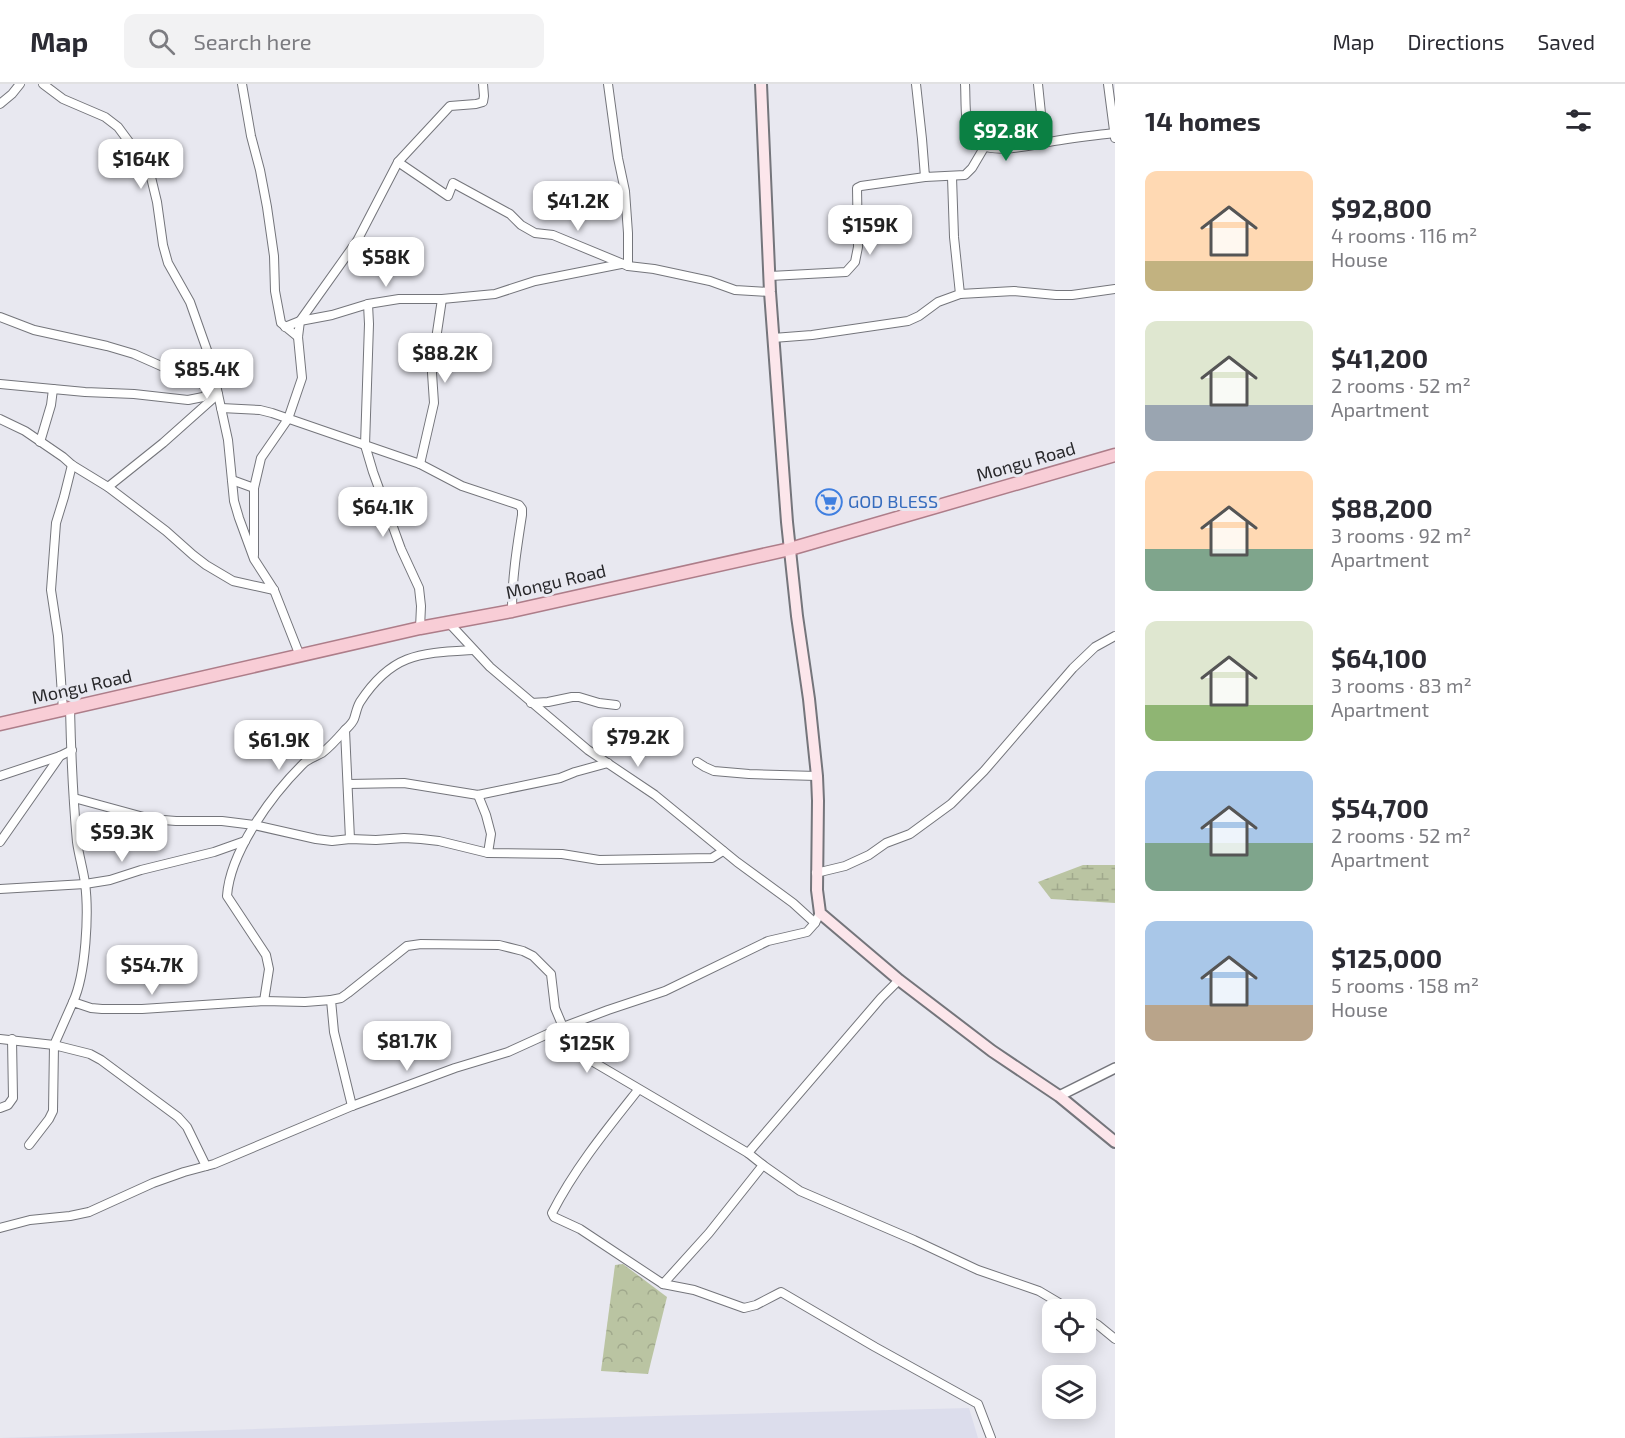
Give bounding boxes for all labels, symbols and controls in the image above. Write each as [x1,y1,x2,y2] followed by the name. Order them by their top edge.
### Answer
[124,14,544,68] search box
[30,24,88,58] text: Map
[145,25,178,58] icon: search
[193,28,312,54] text: Search here
[1332,29,1375,54] text: Map
[1408,29,1504,54] text: Directions
[1537,29,1595,54] text: Saved
[1562,104,1595,137] icon: filters
[1145,105,1261,136] text: 14 homes
[957,111,1055,162] pin: $92.8K
[973,118,1039,142] text: $92.8K
[99,139,183,190] pin: $164K
[112,146,170,170] text: $164K
[529,181,627,232] pin: $41.2K
[547,188,609,212] text: $41.2K
[1331,192,1432,223] text: $92,800
[1193,195,1265,267] icon: home
[828,205,912,256] pin: $159K
[842,212,898,236] text: $159K
[1331,223,1477,247] text: 4 rooms · 116 m²
[350,237,422,288] pin: $58K
[362,244,410,268] text: $58K
[1331,247,1388,271] text: House
[396,333,494,384] pin: $88.2K
[412,340,478,364] text: $88.2K
[1331,342,1428,373] text: $41,200
[1193,345,1265,417] icon: home
[158,349,256,400] pin: $85.4K
[174,356,240,380] text: $85.4K
[1331,373,1471,397] text: 2 rooms · 52 m²
[1331,397,1429,421] text: Apartment
[974,436,1078,486] street label: Mongu Road
[334,487,432,538] pin: $64.1K
[814,487,844,517] supermarket icon: GOD BLESS
[848,490,938,512] place label: GOD BLESS
[1331,492,1433,523] text: $88,200
[352,494,414,518] text: $64.1K
[1193,495,1265,567] icon: home
[1331,523,1471,547] text: 3 rooms · 92 m²
[1331,547,1429,571] text: Apartment
[503,559,608,603] street label: Mongu Road
[1331,642,1427,673] text: $64,100
[1193,645,1265,717] icon: home
[29,664,134,708] street label: Mongu Road
[1331,673,1472,697] text: 3 rooms · 83 m²
[1331,697,1429,721] text: Apartment
[589,717,687,768] pin: $79.2K
[230,720,328,771] pin: $61.9K
[606,724,670,748] text: $79.2K
[248,727,310,751] text: $61.9K
[1331,792,1429,823] text: $54,700
[1193,795,1265,867] icon: home
[73,812,171,863] pin: $59.3K
[90,819,154,843] text: $59.3K
[1331,823,1471,847] text: 2 rooms · 52 m²
[1331,847,1429,871] text: Apartment
[1331,942,1442,973] text: $125,000
[103,945,201,996] pin: $54.7K
[1193,945,1265,1017] icon: home
[121,952,183,976] text: $54.7K
[1331,973,1479,997] text: 5 rooms · 158 m²
[1331,997,1388,1021] text: House
[358,1021,456,1072] pin: $81.7K
[545,1023,629,1074] pin: $125K
[377,1028,437,1052] text: $81.7K
[559,1030,615,1054] text: $125K
[1042,1299,1096,1419] map controls
[1042,1299,1096,1353] button: locate
[1042,1365,1096,1419] button: layers

